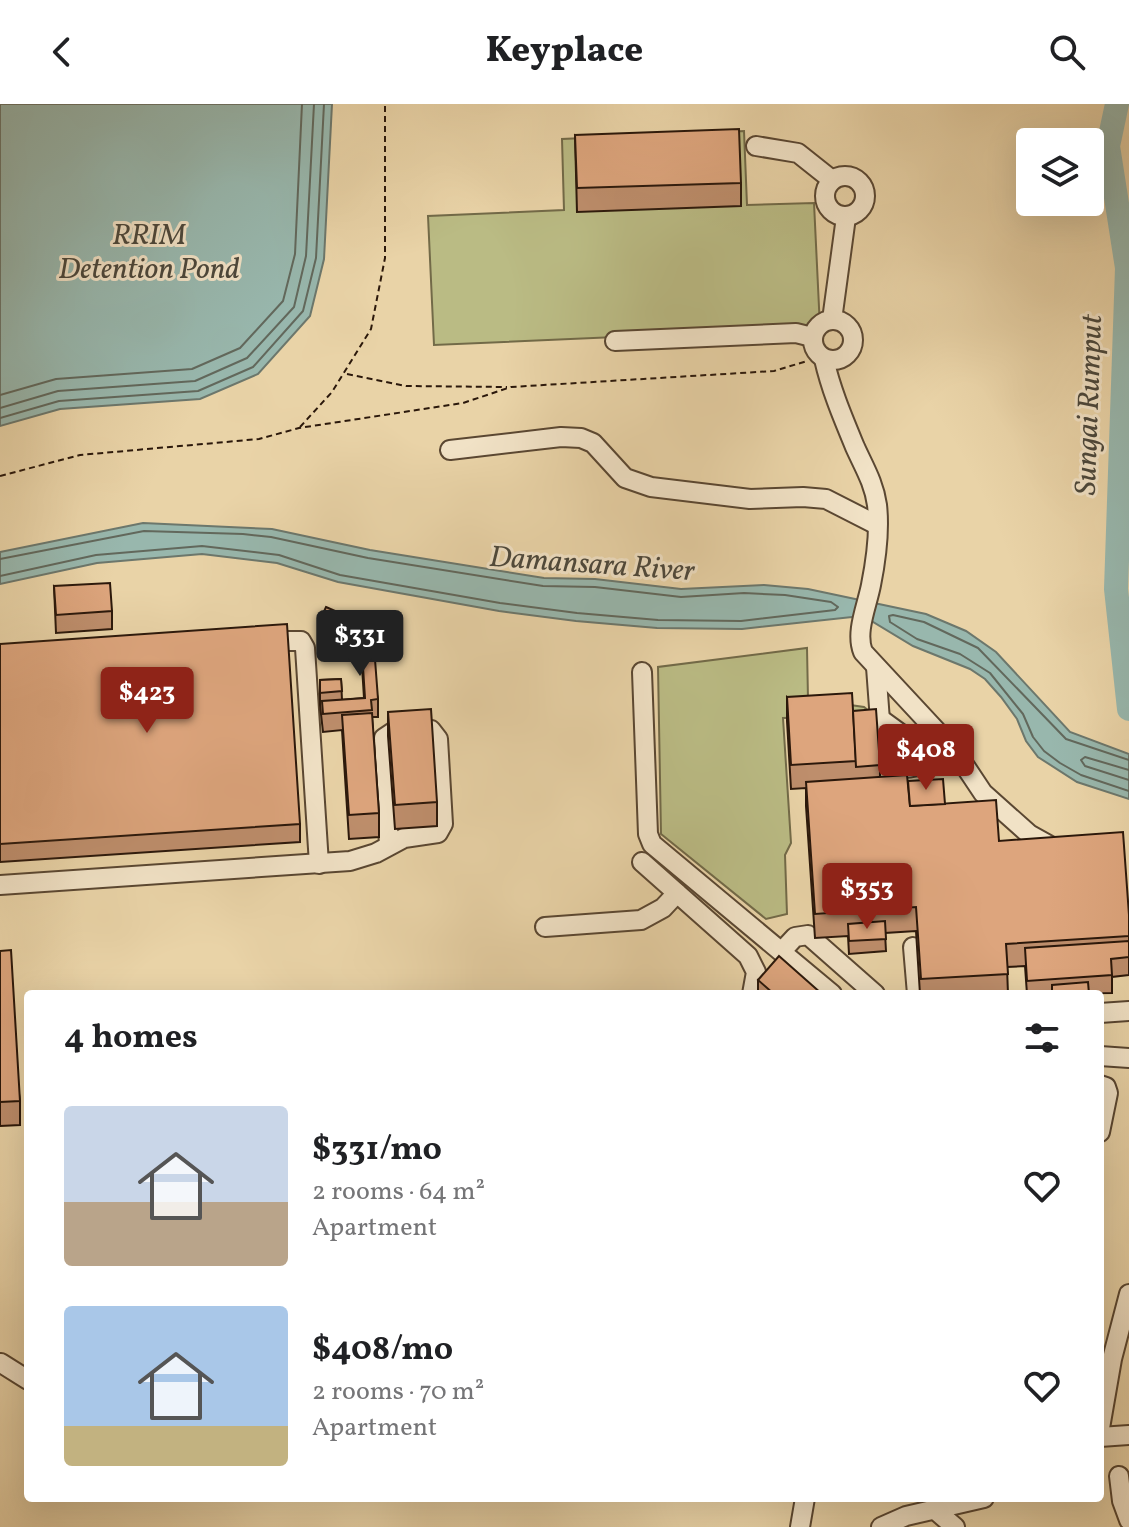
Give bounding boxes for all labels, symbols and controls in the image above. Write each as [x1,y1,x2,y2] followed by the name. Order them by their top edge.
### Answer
[486,27,643,77] text: Keyplace
[40,30,84,74] icon: back
[1045,30,1089,74] icon: search
[1016,128,1104,216] map controls
[1016,128,1104,216] button: layers
[58,215,240,291] water label: RRIM Detention Pond
[1066,313,1114,496] water label: Sungai Rumput
[488,537,697,593] water label: Damansara River
[313,610,407,678] pin: $331
[334,618,386,654] text: $331
[100,667,194,735] pin: $423
[119,675,175,711] text: $423
[879,724,973,792] pin: $408
[896,732,956,768] text: $408
[820,863,914,931] pin: $353
[840,871,894,907] text: $353
[64,1015,198,1062] text: 4 homes
[1020,1016,1064,1060] icon: filters
[312,1127,442,1174] text: $331/mo
[128,1138,224,1234] icon: home
[1020,1164,1064,1208] icon: heart
[312,1174,485,1210] text: 2 rooms · 64 m²
[312,1210,437,1246] text: Apartment
[312,1327,453,1374] text: $408/mo
[128,1338,224,1434] icon: home
[1020,1364,1064,1408] icon: heart
[312,1374,484,1410] text: 2 rooms · 70 m²
[312,1410,437,1446] text: Apartment

